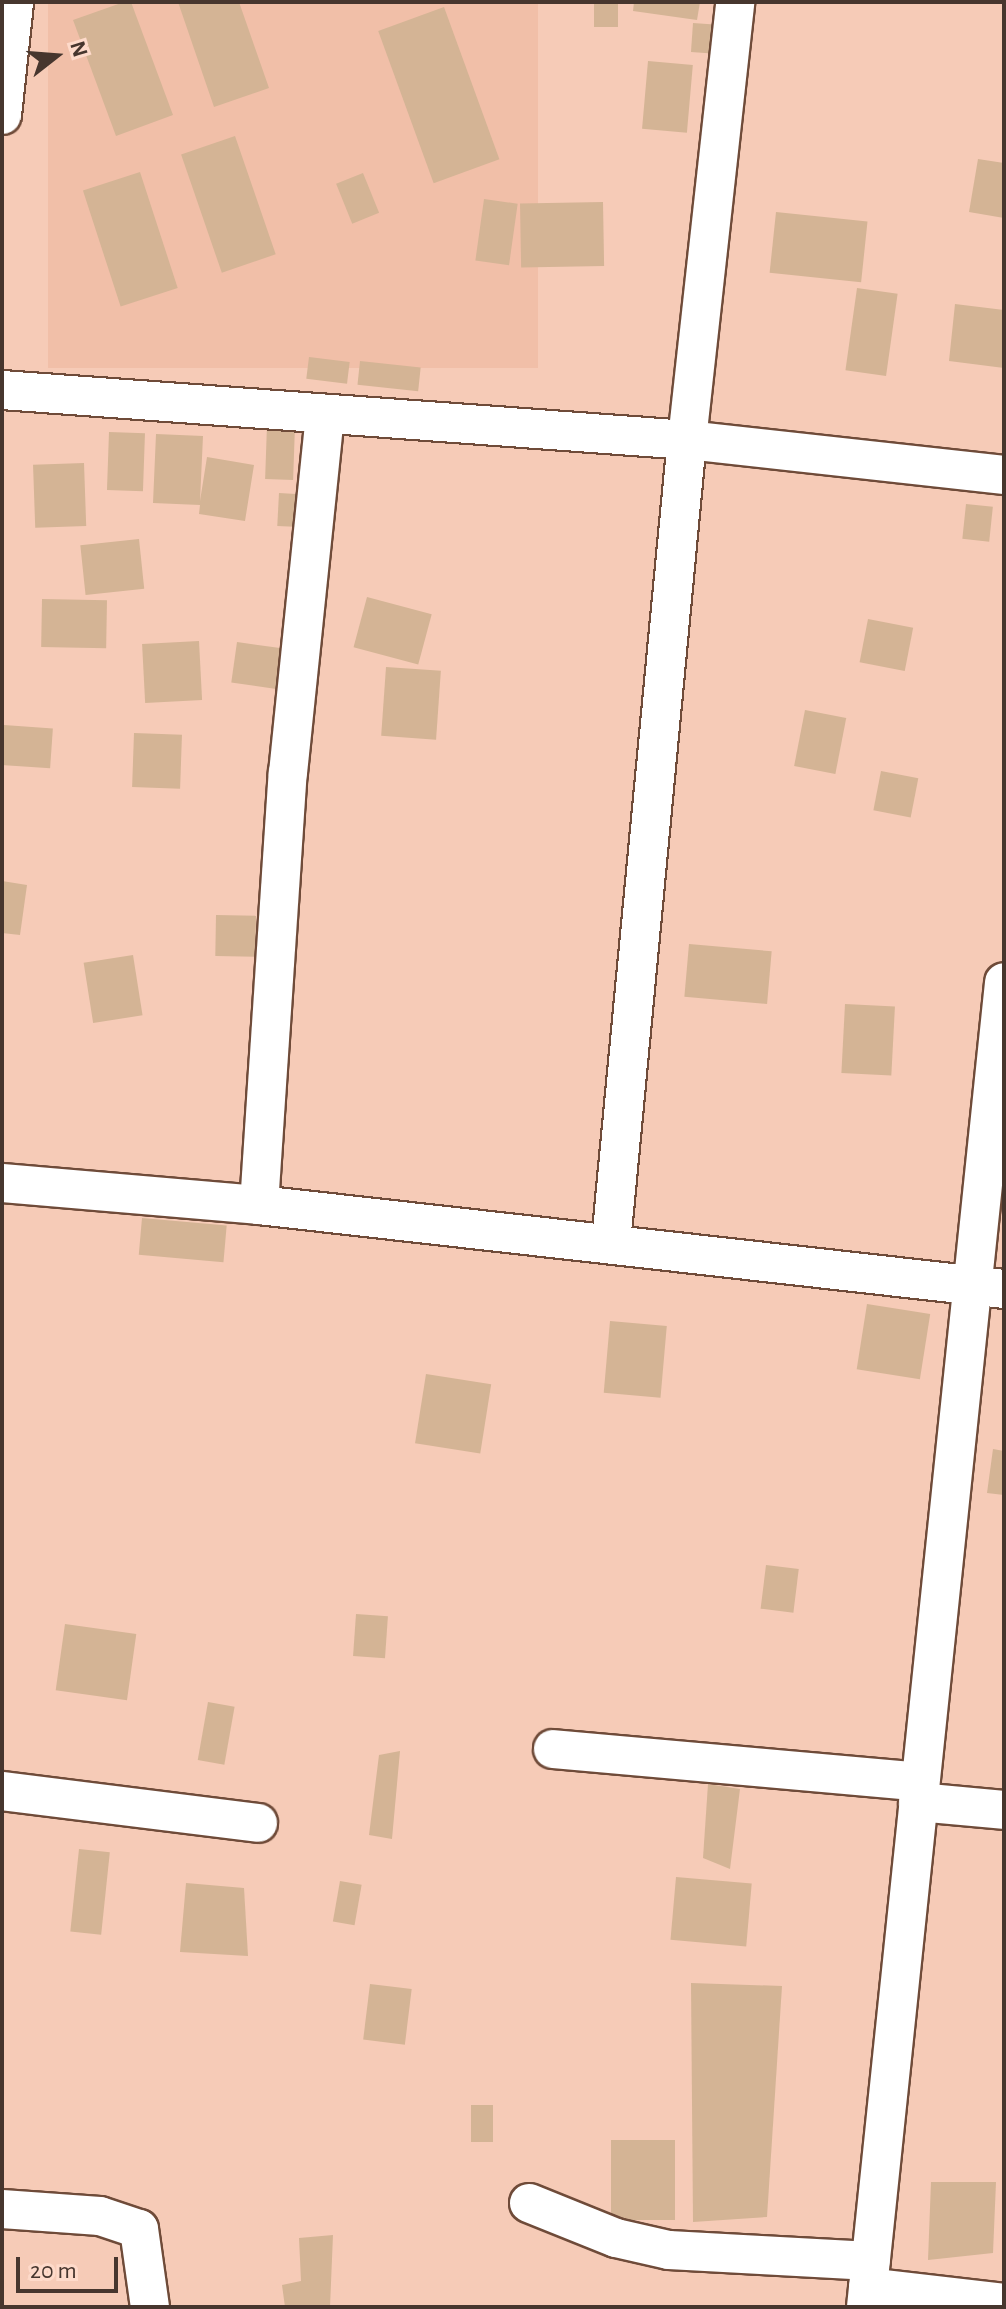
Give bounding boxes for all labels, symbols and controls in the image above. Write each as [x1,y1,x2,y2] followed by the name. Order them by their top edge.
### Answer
[16,16,96,96] north arrow
[66,38,92,60] text: N
[20,2241,122,2291] scale bar
[30,2259,77,2283] text: 20 m

